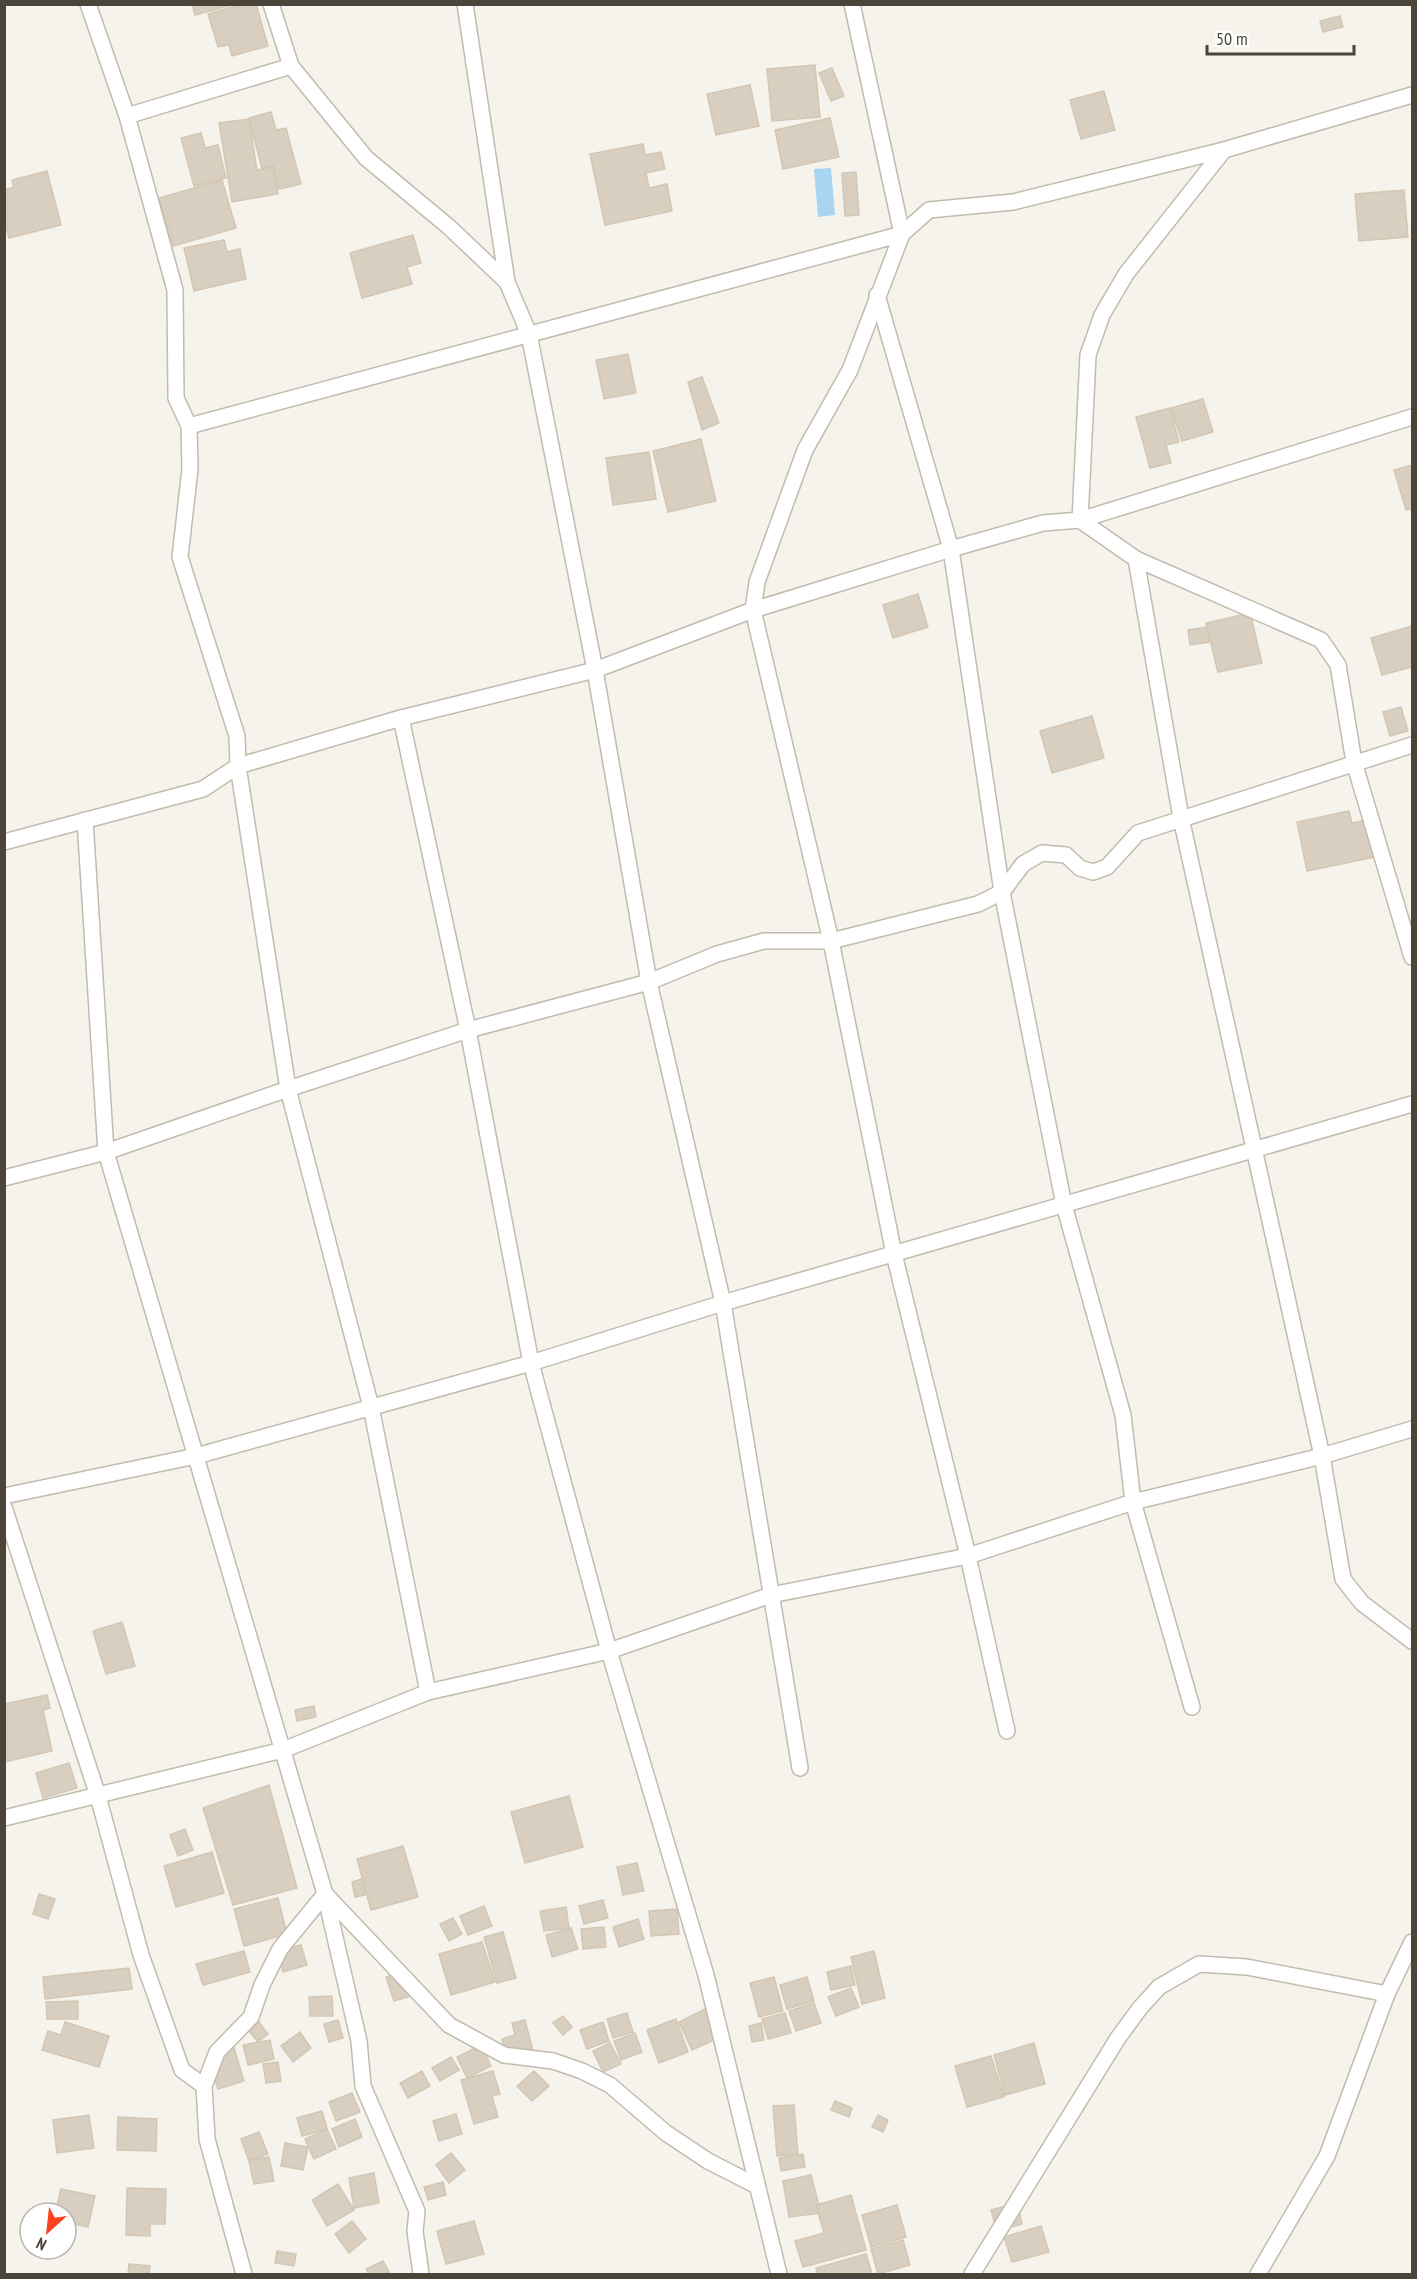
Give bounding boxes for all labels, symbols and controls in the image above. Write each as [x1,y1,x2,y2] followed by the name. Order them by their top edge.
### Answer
[1207,18,1354,56] scale bar
[1216,27,1248,50] text: 50 m
[18,2201,78,2261] north arrow
[33,2233,50,2255] text: N

